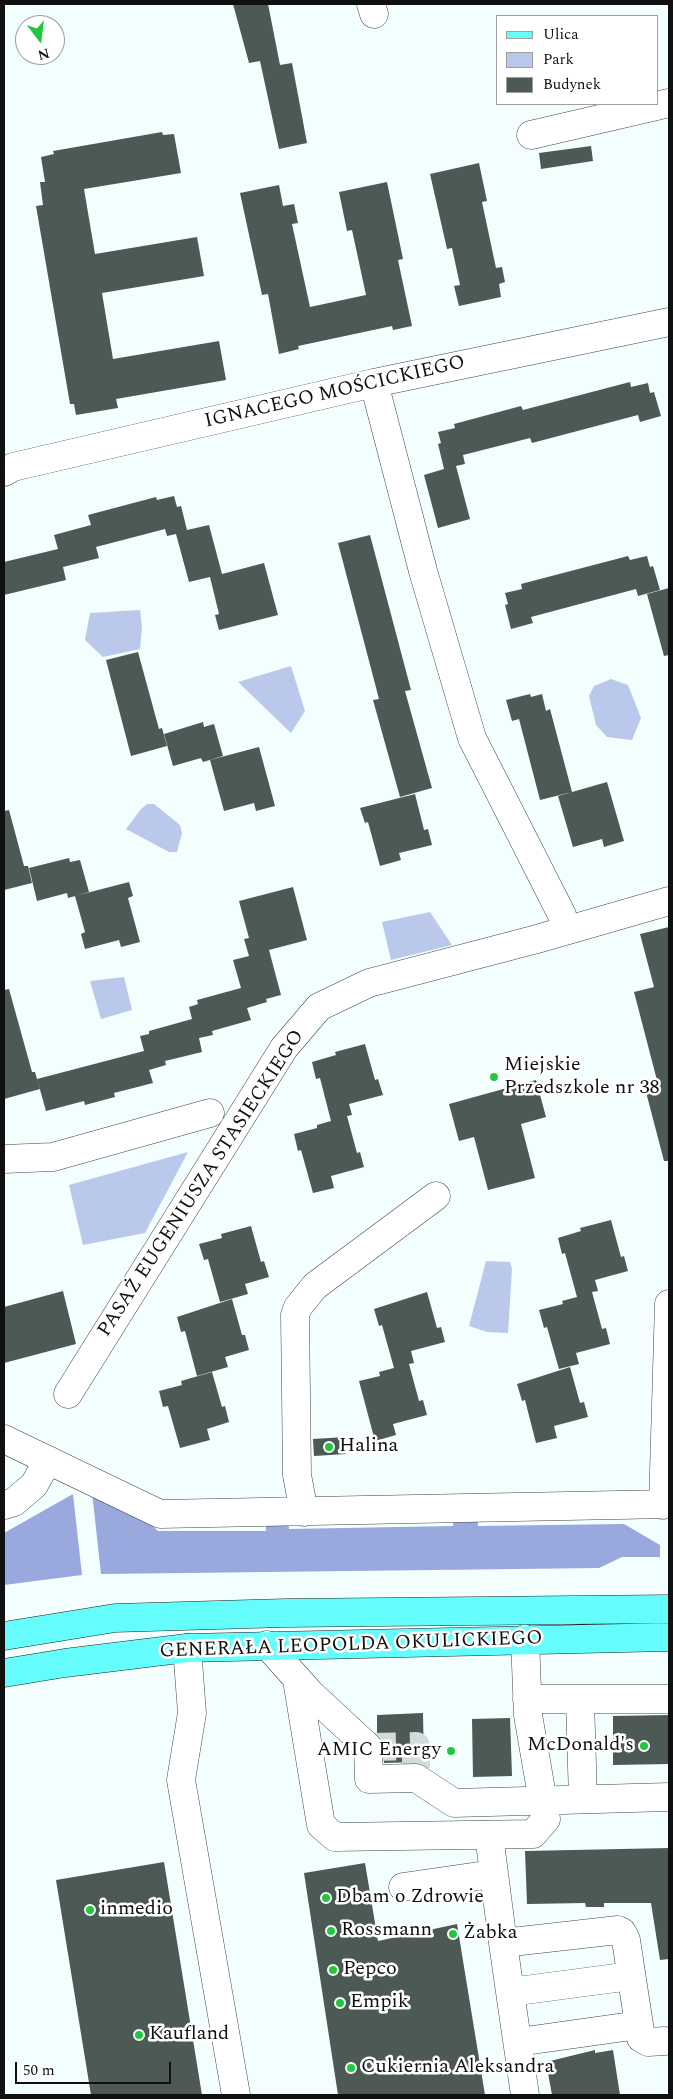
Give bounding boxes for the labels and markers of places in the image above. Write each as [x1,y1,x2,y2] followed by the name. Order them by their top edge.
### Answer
[504,1054,659,1101] place label: Miejskie Przedszkole nr 38
[488,1071,500,1083] marker: Miejskie Przedszkole nr 38
[339,1435,398,1459] place label: Halina
[323,1441,335,1453] marker: Halina
[527,1734,634,1758] place label: McDonald's
[317,1739,441,1763] place label: AMIC Energy
[638,1740,650,1752] marker: McDonald's
[445,1745,457,1757] marker: AMIC Energy
[336,1886,484,1910] place label: Dbam o Zdrowie
[320,1892,332,1904] marker: Dbam o Zdrowie
[100,1898,173,1922] place label: inmedio
[84,1904,96,1916] marker: inmedio
[341,1919,432,1943] place label: Rossmann
[463,1922,517,1946] place label: Żabka
[325,1925,337,1937] marker: Rossmann
[447,1928,459,1940] marker: Żabka
[343,1958,397,1982] place label: Pepco
[327,1964,339,1976] marker: Pepco
[350,1991,409,2015] place label: Empik
[334,1997,346,2009] marker: Empik
[149,2023,229,2047] place label: Kaufland
[133,2029,145,2041] marker: Kaufland
[361,2056,554,2080] place label: Cukiernia Aleksandra
[345,2062,357,2074] marker: Cukiernia Aleksandra

